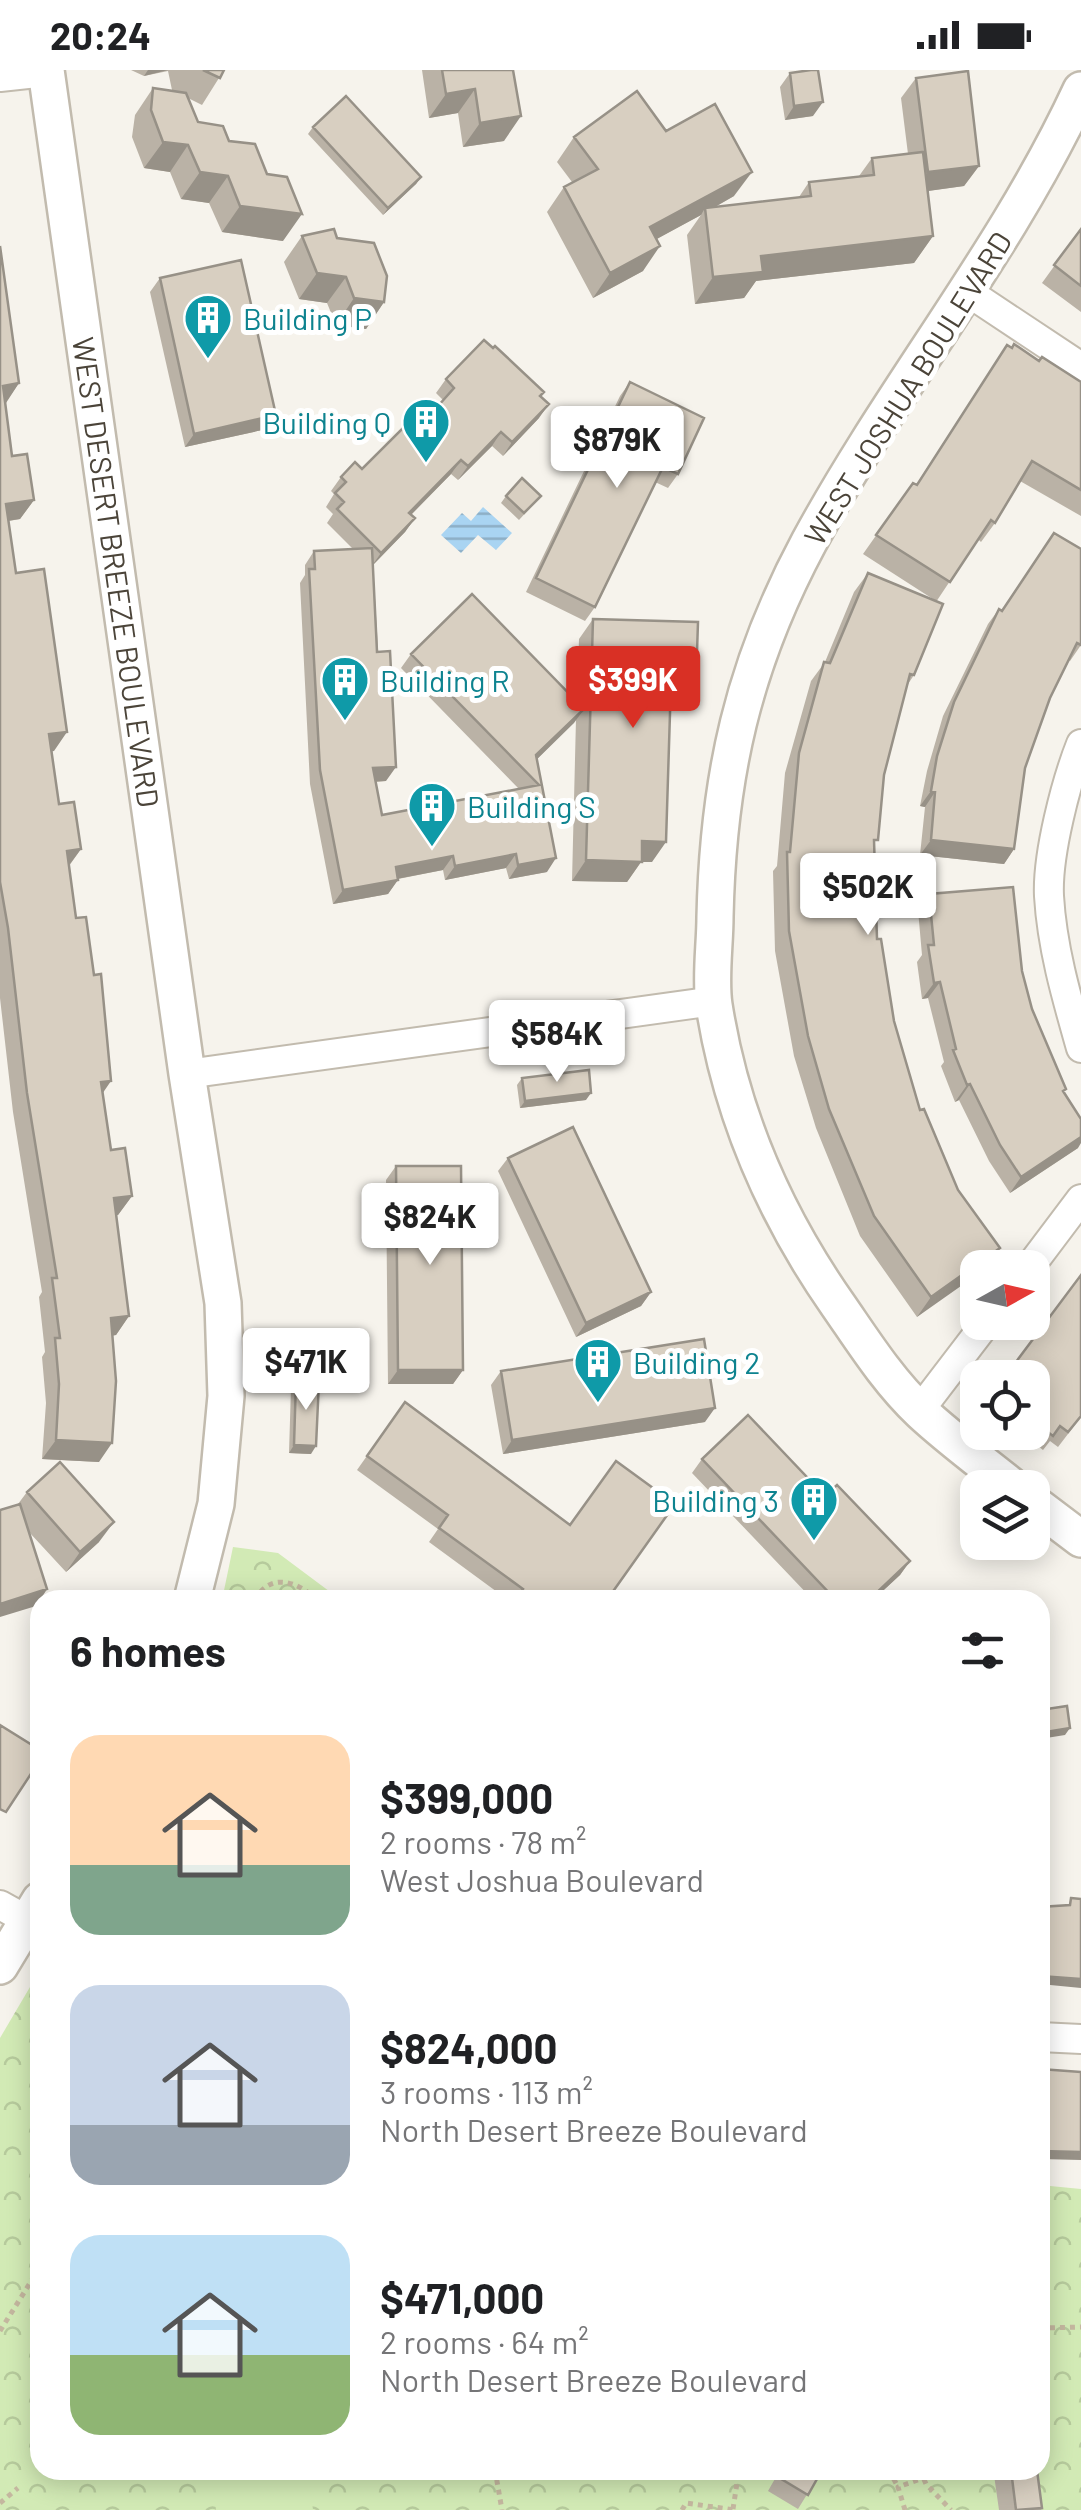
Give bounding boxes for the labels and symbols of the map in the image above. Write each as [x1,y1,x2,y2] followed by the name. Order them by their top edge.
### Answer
[796,225,1018,551] street label: WEST JOSHUA BOULEVARD
[182,292,234,360] building icon: Building P
[243,300,372,336] place label: Building P
[66,335,168,809] street label: WEST DESERT BREEZE BOULEVARD
[400,396,452,464] building icon: Building Q
[262,404,391,440] place label: Building Q
[547,406,687,491] pin: $879K
[563,646,703,731] pin: $399K
[319,654,371,722] building icon: Building R
[380,662,510,698] place label: Building R
[406,780,458,848] building icon: Building S
[467,788,596,824] place label: Building S
[798,853,938,938] pin: $502K
[487,1000,627,1085] pin: $584K
[360,1183,500,1268] pin: $824K
[960,1250,1050,1340] north arrow
[236,1328,376,1413] pin: $471K
[572,1336,624,1404] building icon: Building 2
[633,1344,760,1380] place label: Building 2
[788,1474,840,1542] building icon: Building 3
[652,1482,779,1518] place label: Building 3

